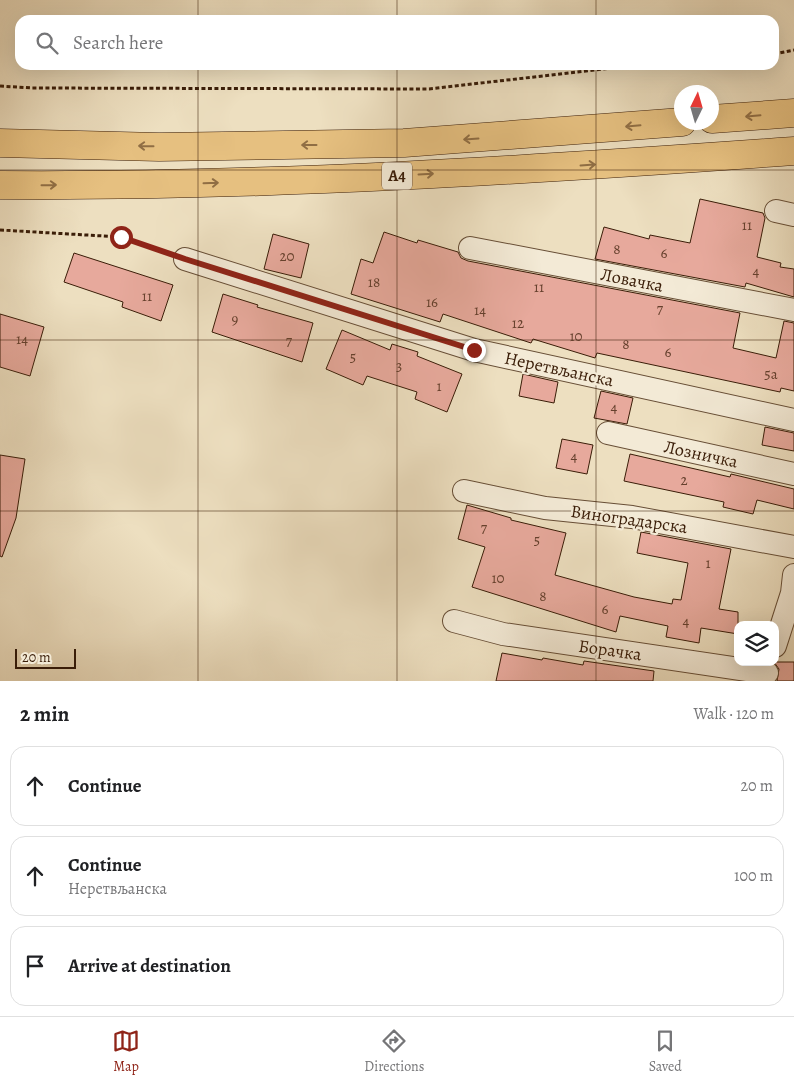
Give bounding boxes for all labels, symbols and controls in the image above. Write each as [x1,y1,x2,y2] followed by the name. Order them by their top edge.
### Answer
[15,15,779,70] search box
[33,29,61,57] icon: search
[73,30,163,56] text: Search here
[674,85,719,130] north arrow
[745,111,761,121] one-way arrow
[625,122,641,131] one-way arrow
[463,134,479,143] one-way arrow
[301,140,317,150] one-way arrow
[138,141,154,151] one-way arrow
[580,161,596,170] one-way arrow
[382,162,412,190] road number: A4
[418,170,434,179] one-way arrow
[202,178,219,188] one-way arrow
[40,180,56,190] one-way arrow
[742,215,752,235] house number: 11
[110,226,133,249] route start
[613,239,621,259] house number: 8
[661,243,668,263] house number: 6
[279,246,295,266] house number: 20
[753,261,760,281] house number: 4
[599,262,666,298] street label: Ловачка
[368,272,380,292] house number: 18
[534,277,544,297] house number: 11
[142,286,152,306] house number: 11
[426,292,438,312] house number: 16
[657,299,664,319] house number: 7
[474,300,486,320] house number: 14
[232,309,239,329] house number: 9
[512,313,524,333] house number: 12
[569,326,583,346] house number: 10
[16,329,28,349] house number: 14
[286,331,293,351] house number: 7
[622,334,630,354] house number: 8
[463,339,486,362] route end
[665,342,672,362] house number: 6
[502,346,617,392] street label: Неретвљанска
[350,347,356,367] house number: 5
[396,356,402,376] house number: 3
[764,364,778,384] house number: 5a
[436,376,442,396] house number: 1
[611,397,618,417] house number: 4
[662,434,741,474] street label: Лозничка
[571,446,578,466] house number: 4
[680,470,688,490] house number: 2
[569,499,690,539] street label: Виноградарска
[481,518,488,538] house number: 7
[534,530,540,550] house number: 5
[705,553,711,573] house number: 1
[491,568,505,588] house number: 10
[539,586,547,606] house number: 8
[602,599,609,619] house number: 6
[683,611,690,631] house number: 4
[734,621,779,666] map controls
[734,621,779,666] button: layers
[577,634,644,666] street label: Борачка
[15,646,76,669] scale bar
[22,648,51,667] text: 20 m
[20,700,69,728] text: 2 min
[693,703,774,725] text: Walk · 120 m
[21,772,49,800] icon: ahead
[68,773,142,799] text: Continue
[740,775,773,797] text: 20 m
[68,852,142,878] text: Continue
[21,862,49,890] icon: ahead
[734,865,773,887] text: 100 m
[68,878,167,900] text: Неретвљанска
[21,952,49,980] icon: arrive
[68,953,231,979] text: Arrive at destination
[112,1027,140,1076] tab: Map
[364,1027,424,1076] tab: Directions
[649,1027,682,1076] tab: Saved

